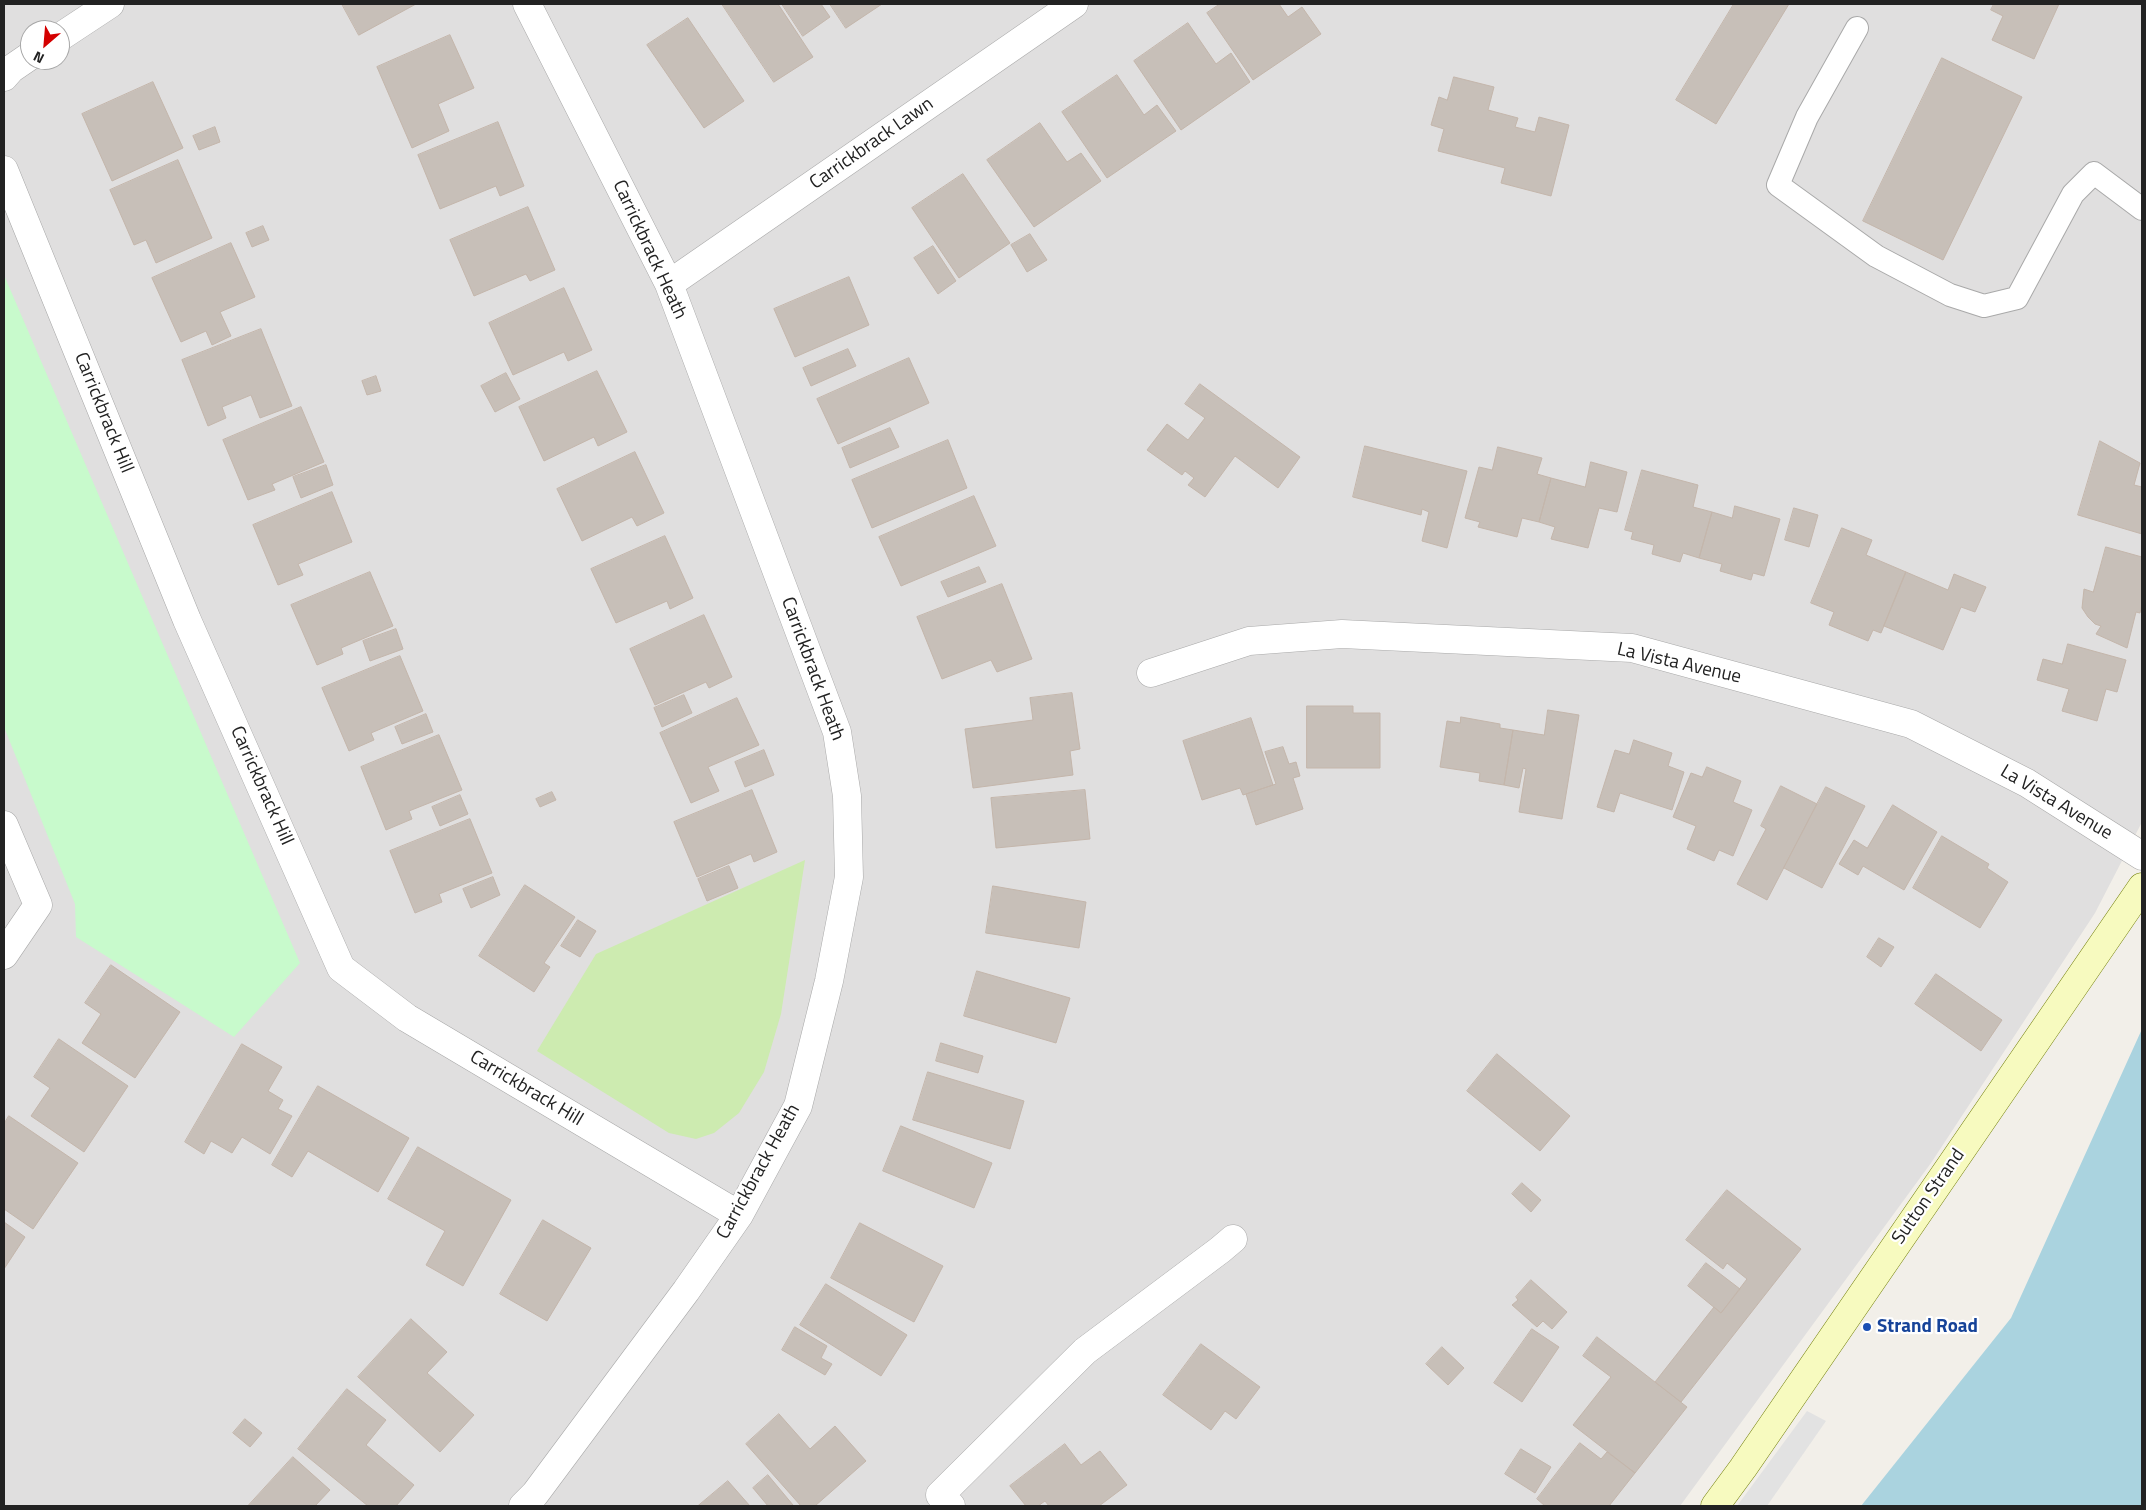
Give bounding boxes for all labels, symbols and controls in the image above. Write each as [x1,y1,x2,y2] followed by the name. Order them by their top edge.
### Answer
[20,20,70,70] north arrow
[29,46,48,69] text: N
[806,93,938,195] street label: Carrickbrack Lawn
[607,177,691,323] street label: Carrickbrack Heath
[68,349,138,477] street label: Carrickbrack Hill
[775,594,849,744] street label: Carrickbrack Heath
[1615,639,1743,689] street label: La Vista Avenue
[225,723,297,849] street label: Carrickbrack Hill
[1996,761,2116,845] street label: La Vista Avenue
[465,1046,587,1132] street label: Carrickbrack Hill
[712,1100,806,1244] street label: Carrickbrack Heath
[1888,1145,1970,1249] street label: Sutton Strand
[1877,1316,1978,1338] place label: Strand Road
[1861,1321,1873,1333] marker: Strand Road

